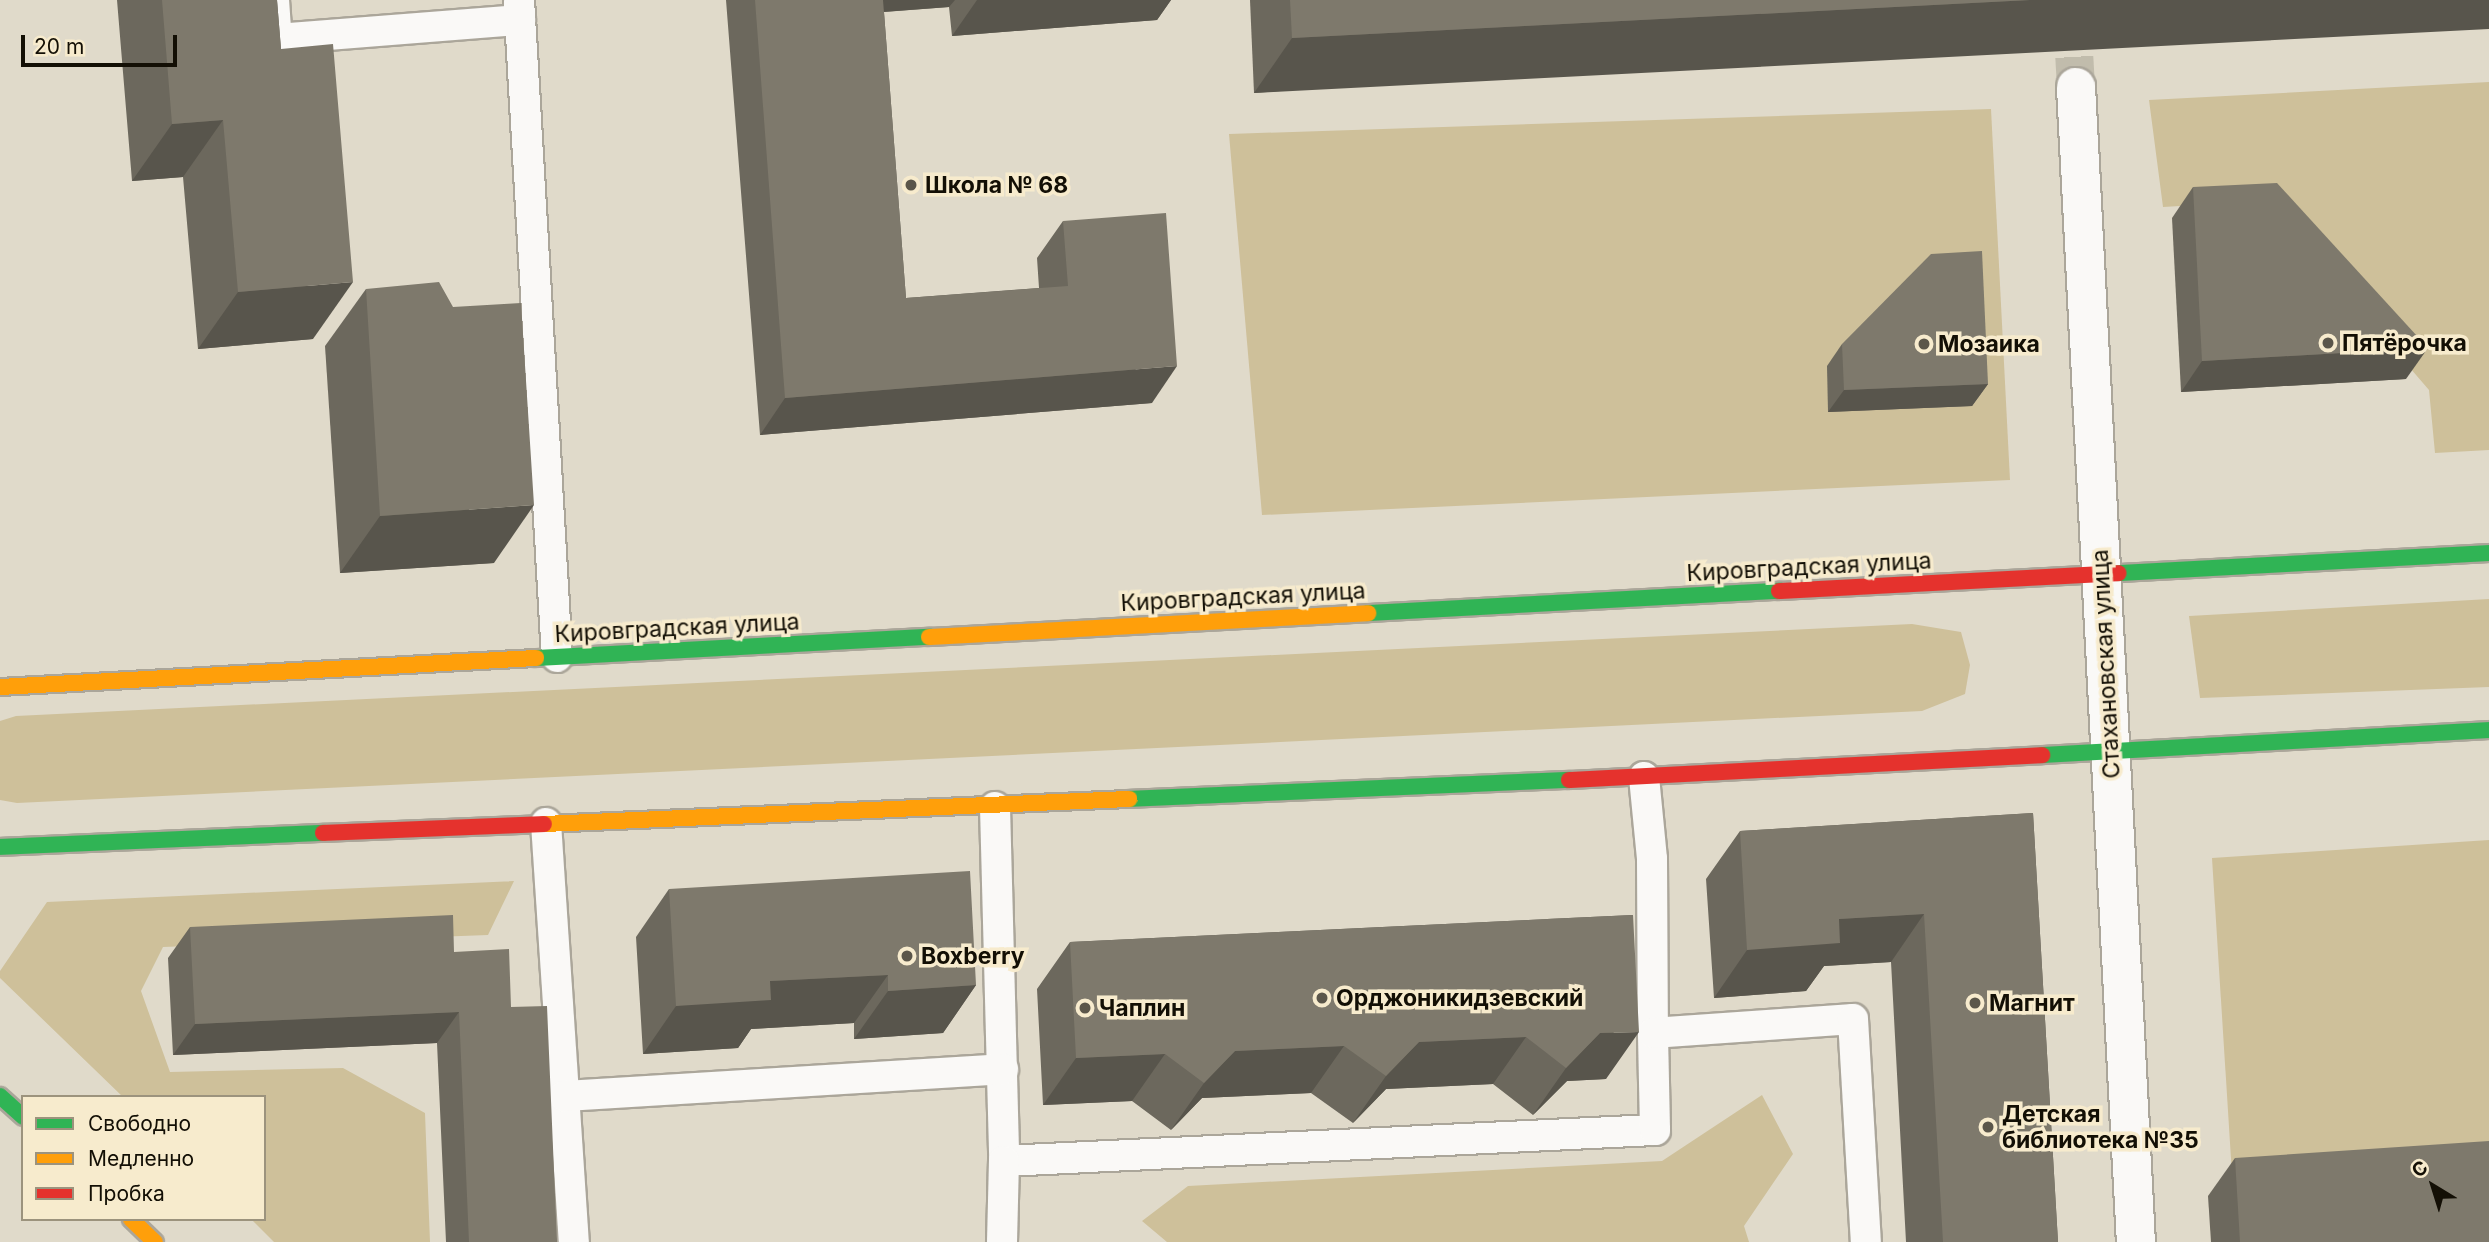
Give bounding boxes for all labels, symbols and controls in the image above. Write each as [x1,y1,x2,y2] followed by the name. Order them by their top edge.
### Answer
[24,21,180,65] scale bar
[34,34,84,59] text: 20 m
[925,171,1068,199] place label: Школа № 68
[903,177,919,193] marker: Школа № 68
[2342,329,2467,357] place label: Пятёрочка
[1938,330,2040,358] place label: Мозаика
[2320,335,2336,351] marker: Пятёрочка
[1916,336,1932,352] marker: Мозаика
[1686,547,1932,587] street label: Кировградская улица
[2086,549,2126,779] street label: Стахановская улица
[1120,577,1366,617] street label: Кировградская улица
[554,608,800,648] street label: Кировградская улица
[921,942,1025,970] place label: Boxberry
[899,948,915,964] marker: Boxberry
[1336,984,1583,1012] place label: Орджоникидзевский
[1989,989,2075,1017] place label: Магнит
[1314,990,1330,1006] marker: Орджоникидзевский
[1099,994,1185,1022] place label: Чаплин
[1967,995,1983,1011] marker: Магнит
[1077,1000,1093,1016] marker: Чаплин
[21,1095,266,1221] legend
[2002,1100,2199,1154] place label: Детская библиотека №35
[88,1111,191,1136] text: Свободно
[1980,1119,1996,1135] marker: Детская библиотека №35
[88,1146,194,1171] text: Медленно
[2398,1151,2468,1221] north arrow
[2407,1156,2432,1182] text: С
[88,1181,165,1206] text: Пробка

